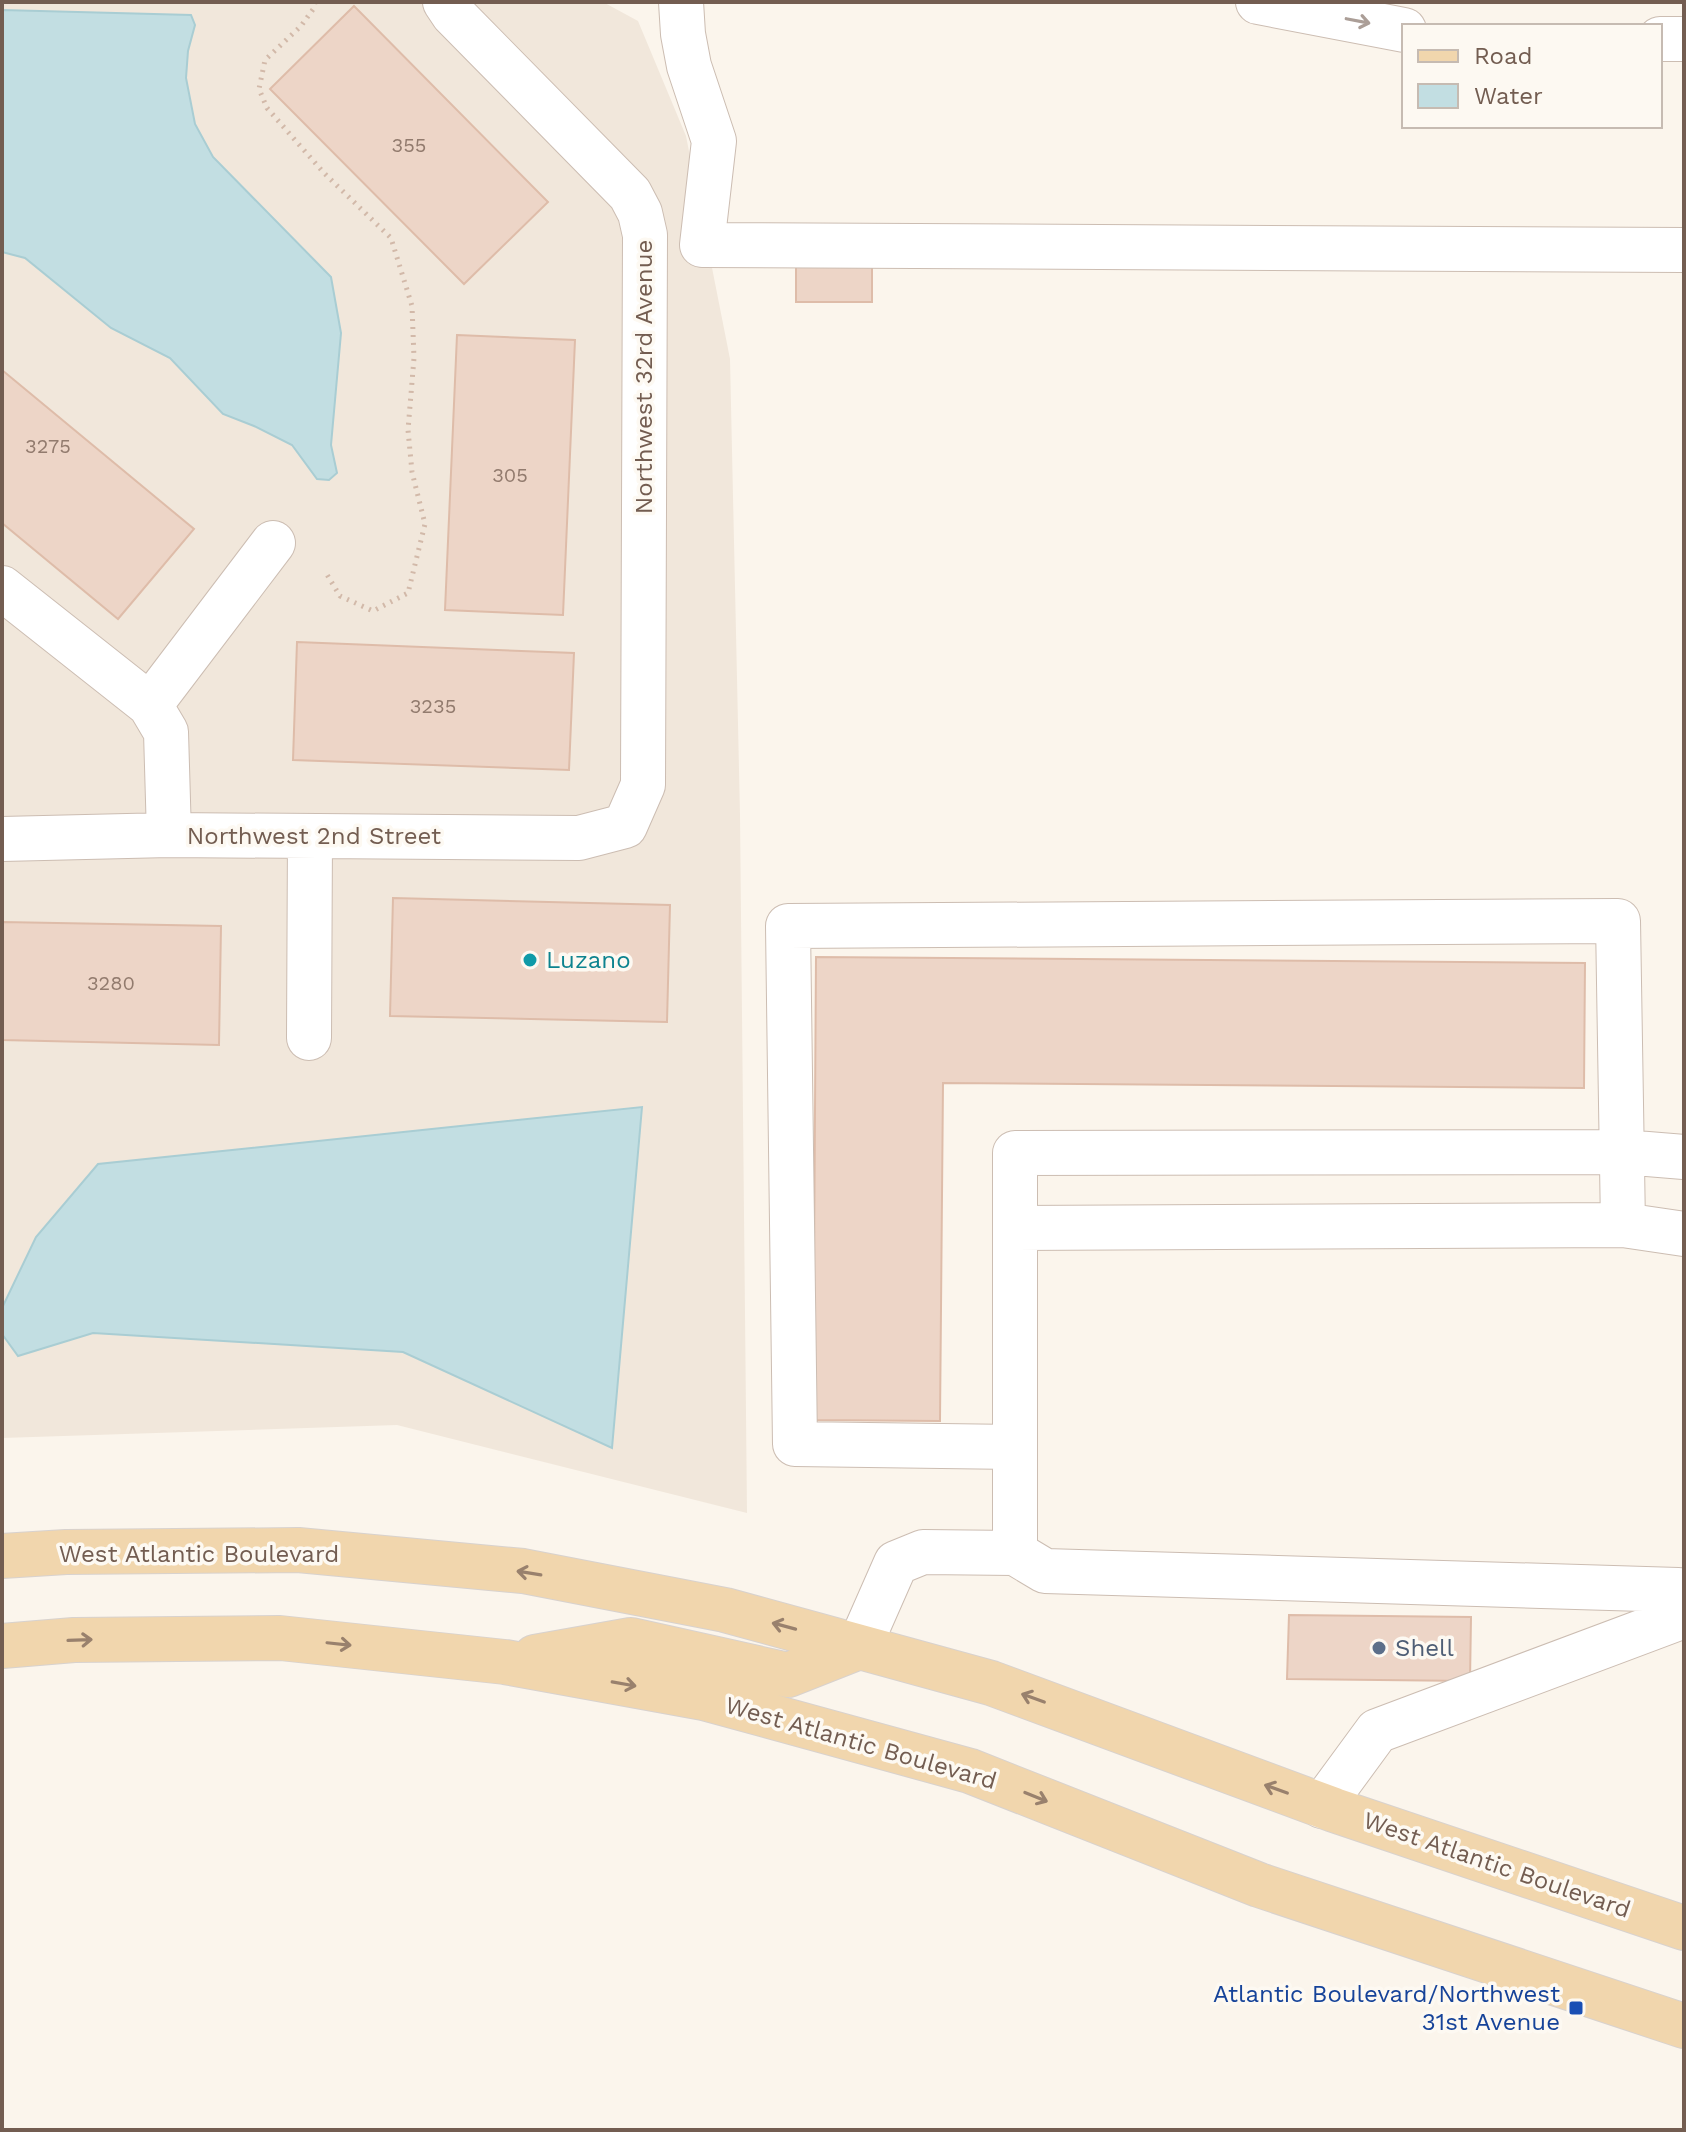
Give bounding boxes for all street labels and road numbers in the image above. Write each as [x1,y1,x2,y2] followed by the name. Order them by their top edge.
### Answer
[630,240,658,514] street label: Northwest 32rd Avenue
[187,822,441,850] street label: Northwest 2nd Street
[59,1540,339,1568] street label: West Atlantic Boulevard
[722,1691,1000,1795] street label: West Atlantic Boulevard
[1360,1806,1634,1924] street label: West Atlantic Boulevard

